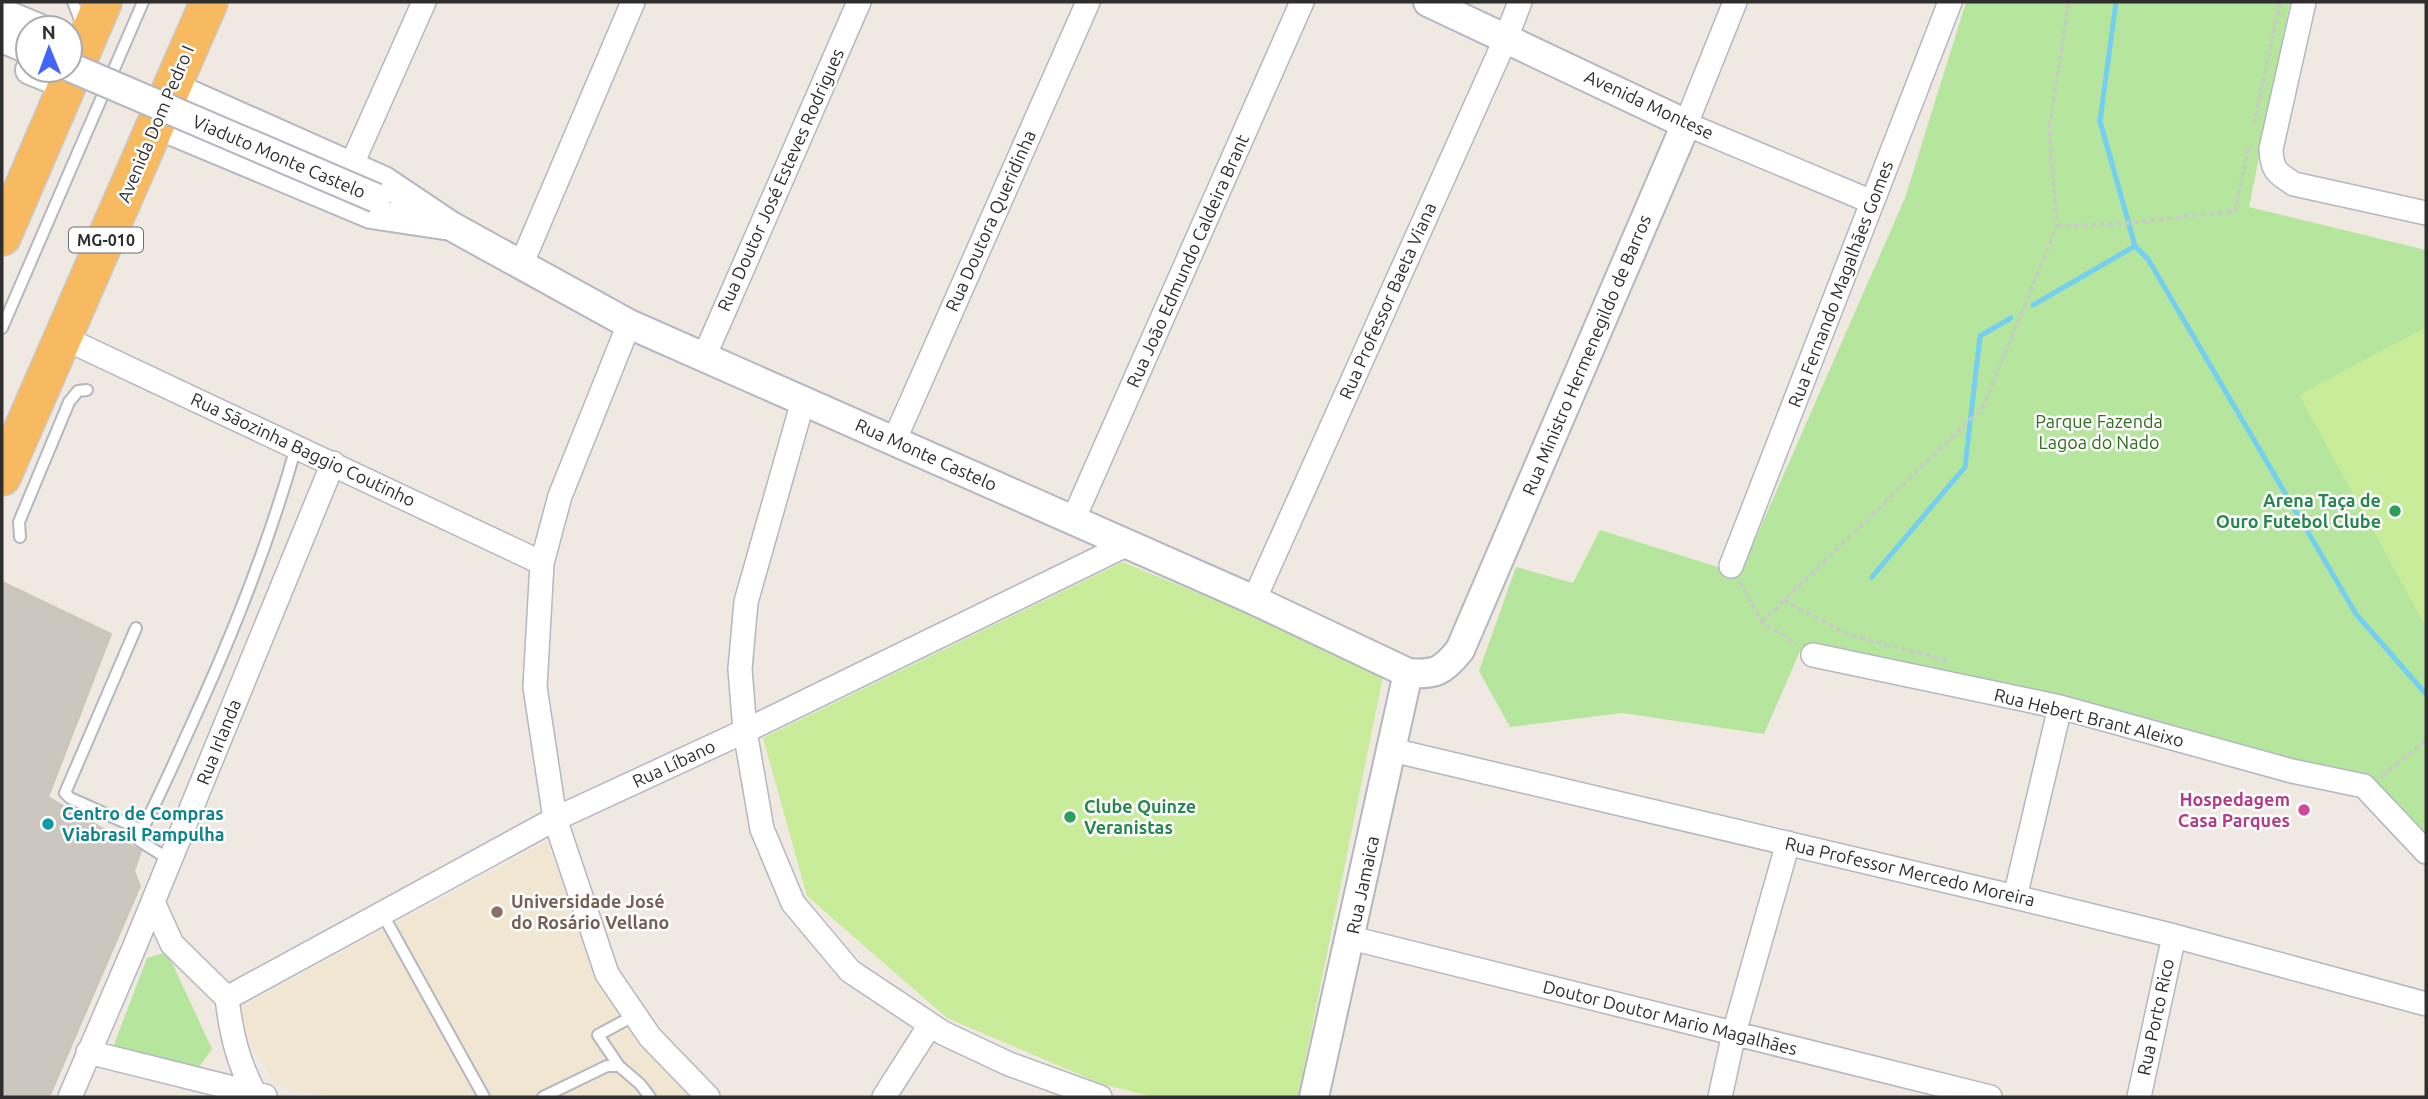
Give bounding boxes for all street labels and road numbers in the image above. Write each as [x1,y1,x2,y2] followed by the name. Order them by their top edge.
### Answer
[113,42,197,205] street label: Avenida Dom Pedro I
[713,45,847,314] street label: Rua Doutor José Esteves Rodrigues
[1582,65,1717,143] street label: Avenida Montese
[190,111,369,202] street label: Viaduto Monte Castelo
[941,127,1040,315] street label: Rua Doutora Queridinha
[1122,131,1252,390] street label: Rua João Edmundo Caldeira Brant
[1784,157,1896,410] street label: Rua Fernando Magalhães Gomes
[1335,199,1440,402] street label: Rua Professor Baeta Viana
[1518,211,1654,498] street label: Rua Ministro Hermenegildo de Barros
[69,228,143,252] road number: MG-010
[188,388,419,510] street label: Rua Sãozinha Baggio Coutinho
[853,414,1000,494] street label: Rua Monte Castelo
[1992,684,2186,750] street label: Rua Hebert Brant Aleixo
[192,696,244,787] street label: Rua Irlanda
[629,735,718,791] street label: Rua Líbano
[1783,832,2037,910] street label: Rua Professor Mercedo Moreira
[1342,834,1382,936] street label: Rua Jamaica
[2133,957,2177,1077] street label: Rua Porto Rico
[1541,976,1800,1058] street label: Doutor Doutor Mario Magalhães

